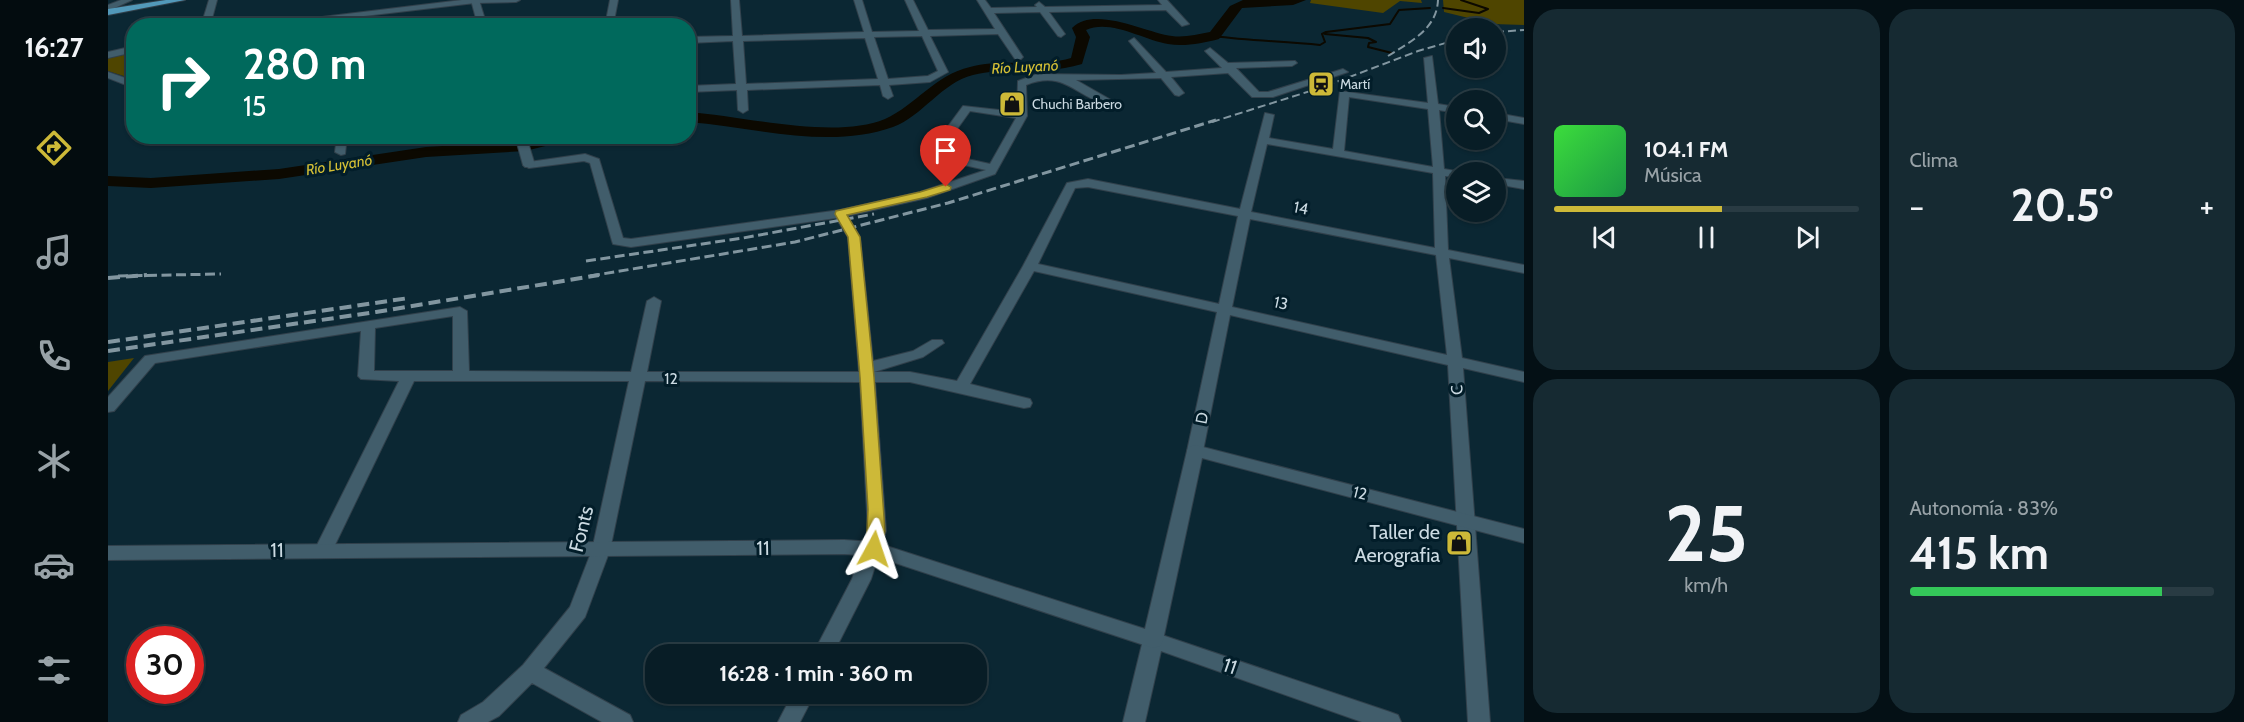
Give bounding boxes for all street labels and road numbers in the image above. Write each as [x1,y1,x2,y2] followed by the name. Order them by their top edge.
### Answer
[1292,197,1310,219] street label: 14
[1272,292,1290,314] street label: 13
[664,369,678,388] street label: 12
[1447,384,1467,396] street label: C
[1192,410,1212,426] street label: D
[1351,482,1369,504] street label: 12
[564,503,598,555] street label: Fonts
[756,536,770,560] street label: 11
[270,538,284,562] street label: 11
[1220,653,1240,679] street label: 11

